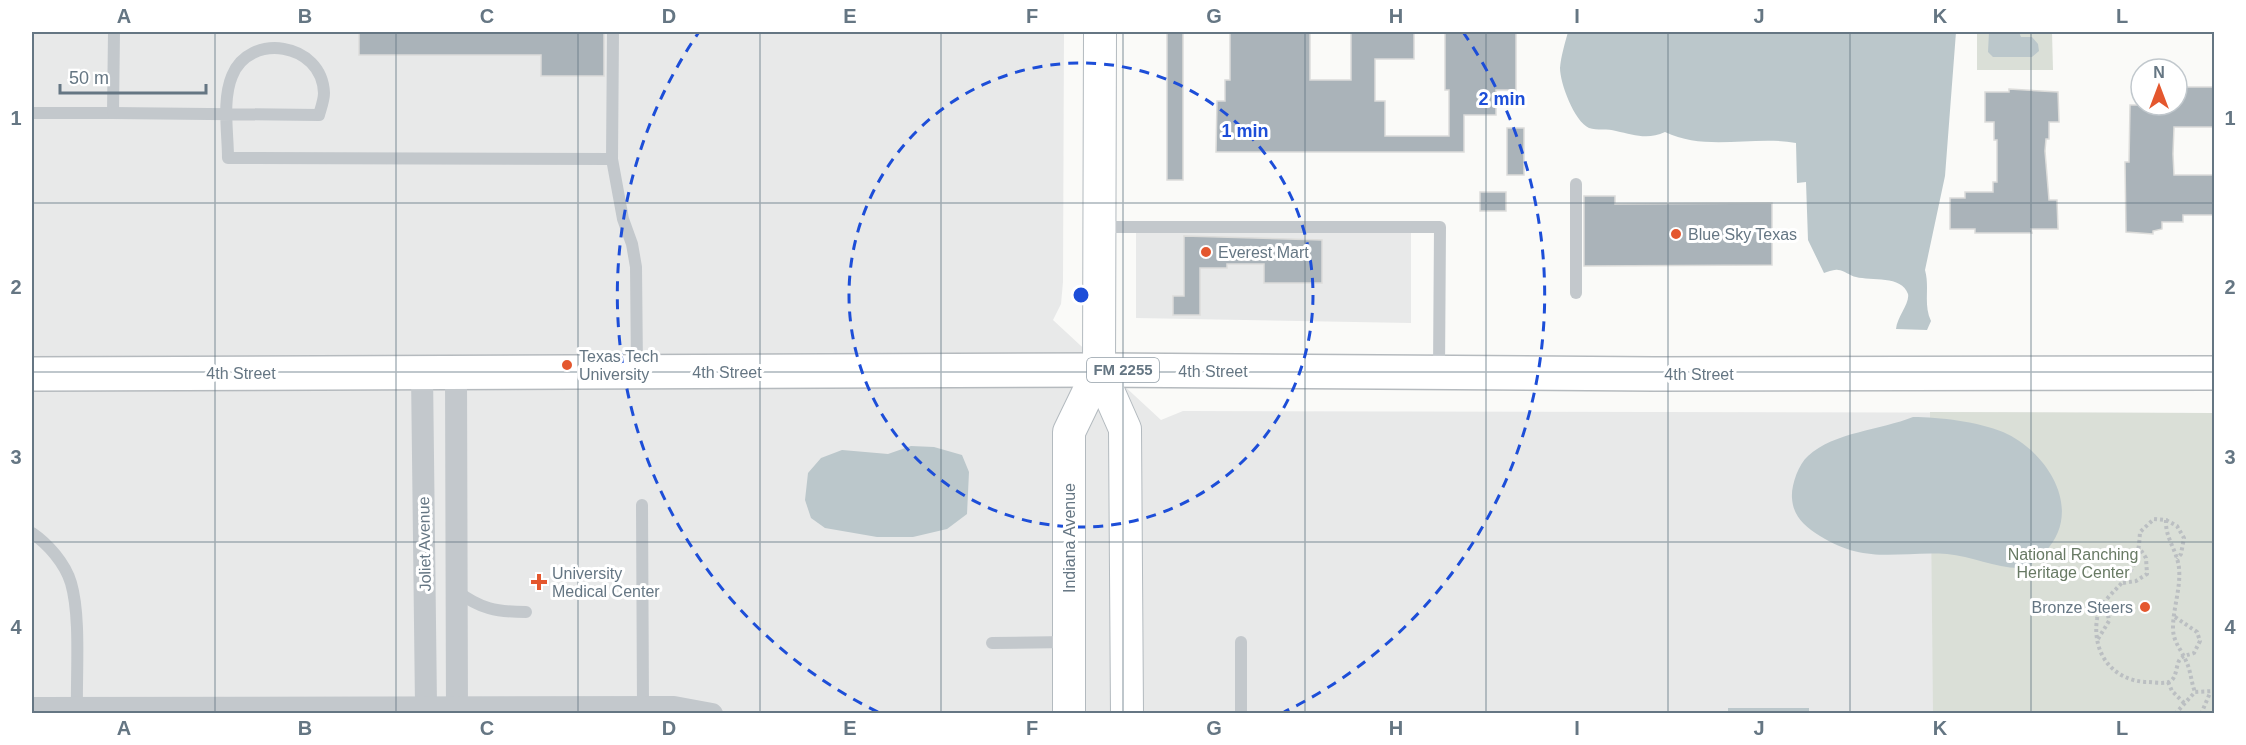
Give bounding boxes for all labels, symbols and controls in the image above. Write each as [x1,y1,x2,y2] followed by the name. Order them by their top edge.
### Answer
[117,5,131,27] text: A
[298,5,312,27] text: B
[480,5,494,27] text: C
[662,5,676,27] text: D
[843,5,857,27] text: E
[1026,5,1038,27] text: F
[1206,5,1222,27] text: G
[1389,5,1403,27] text: H
[1574,5,1580,27] text: I
[1753,5,1765,27] text: J
[1933,5,1948,27] text: K
[2116,5,2128,27] text: L
[60,57,206,95] scale bar
[2129,57,2189,117] north arrow
[2153,64,2165,81] text: N
[69,68,109,88] text: 50 m
[1478,89,1526,109] text: 2 min
[10,107,22,129] text: 1
[2224,107,2236,129] text: 1
[1221,121,1269,141] text: 1 min
[1688,226,1797,243] place label: Blue Sky Texas
[1669,227,1683,241] marker: Blue Sky Texas
[1218,244,1309,261] place label: Everest Mart
[1199,245,1213,259] marker: Everest Mart
[10,276,22,298] text: 2
[2224,276,2236,298] text: 2
[1071,285,1091,305] centre of rings
[579,348,659,383] place label: Texas Tech University
[560,358,574,372] marker: Texas Tech University
[1087,358,1159,382] road number: FM 2255
[1178,363,1248,380] street label: 4th Street
[692,364,762,381] street label: 4th Street
[206,365,276,382] street label: 4th Street
[1664,366,1734,383] street label: 4th Street
[10,446,22,468] text: 3
[2224,446,2236,468] text: 3
[1061,483,1078,593] street label: Indiana Avenue
[415,496,434,592] street label: Joliet Avenue
[2008,546,2138,581] park label: National Ranching Heritage Center
[552,565,660,600] place label: University Medical Center
[530,573,548,591] marker: University Medical Center
[2032,599,2133,616] place label: Bronze Steers
[2138,600,2152,614] marker: Bronze Steers
[10,616,22,638] text: 4
[2224,616,2236,638] text: 4
[117,717,131,739] text: A
[298,717,312,739] text: B
[480,717,494,739] text: C
[662,717,676,739] text: D
[843,717,857,739] text: E
[1026,717,1038,739] text: F
[1206,717,1222,739] text: G
[1389,717,1403,739] text: H
[1574,717,1580,739] text: I
[1753,717,1765,739] text: J
[1933,717,1948,739] text: K
[2116,717,2128,739] text: L

